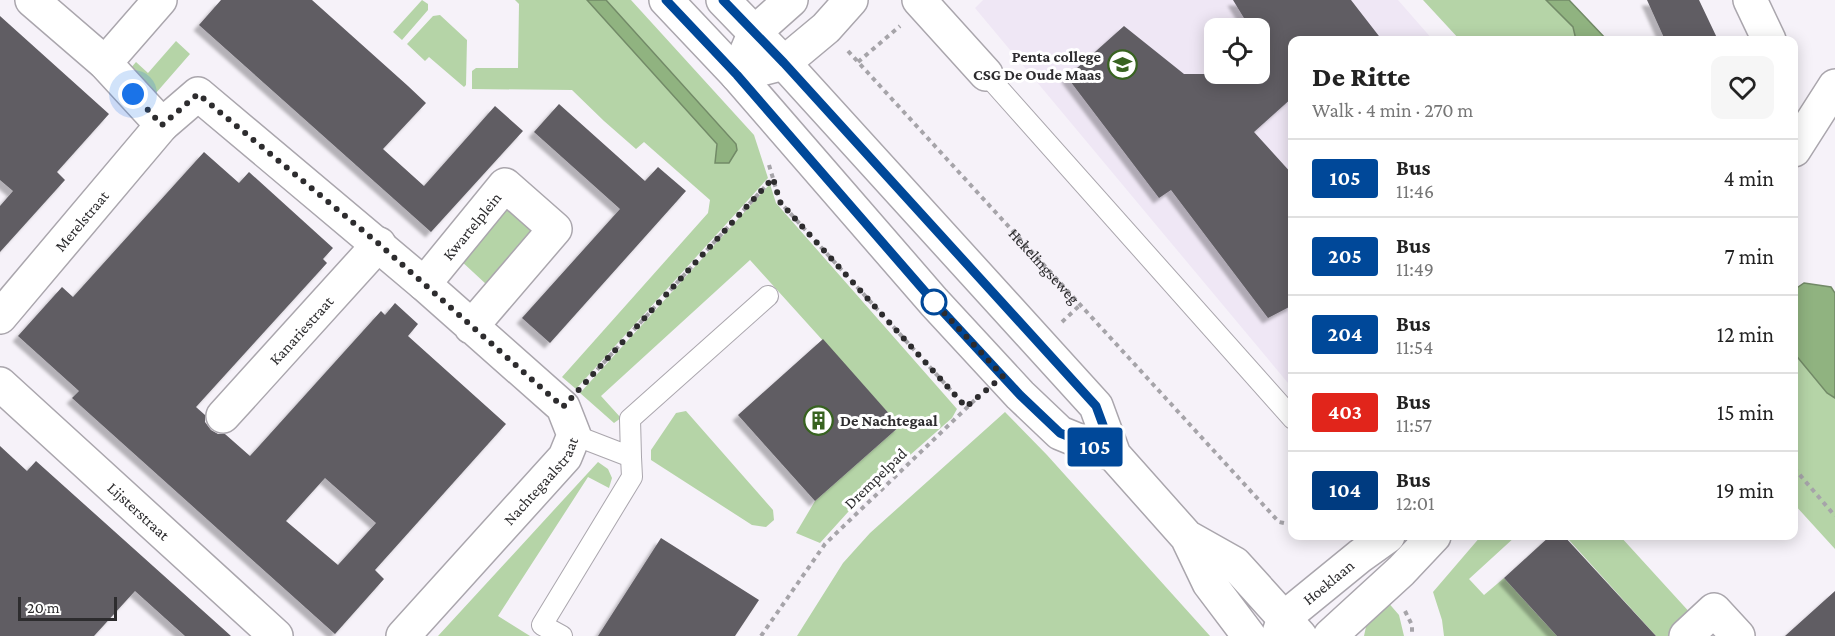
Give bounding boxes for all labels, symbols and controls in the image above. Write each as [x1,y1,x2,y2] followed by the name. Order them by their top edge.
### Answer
[1204,18,1270,84] map controls
[1204,18,1270,84] button: locate
[973,48,1102,83] place label: Penta college CSG De Oude Maas
[1106,49,1138,81] school or university icon: Penta college CSG De Oude Maas
[1711,56,1774,119] button: heart
[1312,61,1410,92] text: De Ritte
[118,79,148,109] your location
[1312,99,1473,121] text: Walk · 4 min · 270 m
[1396,155,1430,180] text: Bus
[1330,166,1360,190] text: 105
[1723,166,1774,191] text: 4 min
[1396,180,1434,202] text: 11:46
[51,187,112,255] street label: Merelstraat
[439,189,505,263] street label: Kwartelplein
[1005,225,1083,308] street label: Hekelingseweg
[1396,233,1430,258] text: Bus
[1328,244,1362,268] text: 205
[1724,244,1774,269] text: 7 min
[1396,258,1434,280] text: 11:49
[921,289,947,315] unlabelled marker
[266,292,337,368] street label: Kanariestraat
[1396,311,1430,336] text: Bus
[1328,322,1362,346] text: 204
[1717,322,1774,347] text: 12 min
[1396,336,1434,358] text: 11:54
[1396,389,1430,414] text: Bus
[1328,400,1362,424] text: 403
[1717,400,1774,425] text: 15 min
[803,404,835,436] building icon: De Nachtegaal
[840,412,938,429] place label: De Nachtegaal
[1396,414,1432,436] text: 11:57
[1060,428,1130,466] line badge: 105
[500,434,582,528] street label: Nachtegaalstraat
[1080,435,1110,459] text: 105
[841,444,911,513] street label: Drempelpad
[1396,467,1430,492] text: Bus
[1329,478,1361,502] text: 104
[1716,478,1774,503] text: 19 min
[104,479,173,544] street label: Lijsterstraat
[1396,492,1435,514] text: 12:01
[1300,556,1358,608] street label: Hoeklaan
[18,594,117,622] scale bar
[27,599,60,616] text: 20 m

